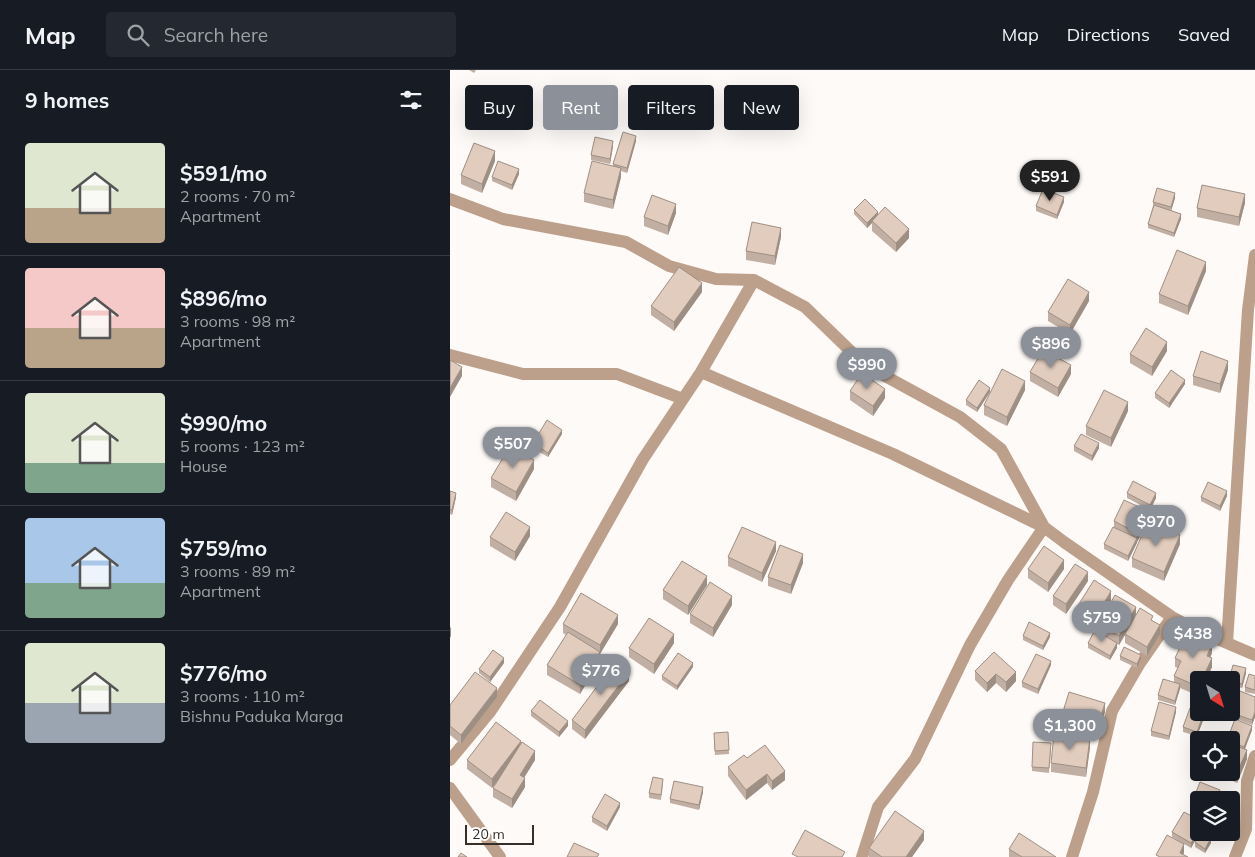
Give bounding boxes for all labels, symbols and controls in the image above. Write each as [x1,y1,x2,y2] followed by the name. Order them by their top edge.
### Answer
[106,12,456,57] search box
[25,20,76,50] text: Map
[124,21,152,49] icon: search
[164,23,268,47] text: Search here
[1002,23,1039,46] text: Map
[1067,23,1150,46] text: Directions
[1178,23,1230,46] text: Saved
[465,85,533,130] chip: Buy
[543,85,618,130] chip: Rent
[628,85,714,130] chip: Filters
[724,85,799,130] chip: New
[397,86,425,114] icon: filters
[25,87,109,113] text: 9 homes
[180,160,267,186] text: $591/mo
[1020,160,1080,202] pin: $591
[65,163,125,223] icon: home
[1031,166,1069,186] text: $591
[180,186,295,206] text: 2 rooms · 70 m²
[180,206,261,226] text: Apartment
[180,285,267,311] text: $896/mo
[65,288,125,348] icon: home
[180,311,295,331] text: 3 rooms · 98 m²
[1021,326,1081,369] pin: $896
[180,331,261,351] text: Apartment
[1032,333,1070,353] text: $896
[837,348,897,390] pin: $990
[848,354,886,374] text: $990
[180,410,267,436] text: $990/mo
[65,413,125,473] icon: home
[483,426,543,469] pin: $507
[494,433,532,453] text: $507
[180,436,305,456] text: 5 rooms · 123 m²
[180,456,227,476] text: House
[1126,504,1186,547] pin: $970
[1137,511,1175,531] text: $970
[180,535,267,561] text: $759/mo
[65,538,125,598] icon: home
[180,561,295,581] text: 3 rooms · 89 m²
[180,581,261,601] text: Apartment
[1072,600,1132,643] pin: $759
[1083,607,1121,627] text: $759
[1163,616,1223,659] pin: $438
[1174,623,1212,643] text: $438
[571,654,631,696] pin: $776
[180,660,267,686] text: $776/mo
[582,660,620,680] text: $776
[65,663,125,723] icon: home
[1190,671,1240,721] north arrow
[1190,671,1240,841] map controls
[180,686,305,706] text: 3 rooms · 110 m²
[180,706,343,726] text: Bishnu Paduka Marga
[1029,708,1111,751] pin: $1,300
[1044,715,1096,735] text: $1,300
[1190,731,1240,781] button: locate
[1190,791,1240,841] button: layers
[465,822,534,845] scale bar
[472,825,505,843] text: 20 m

